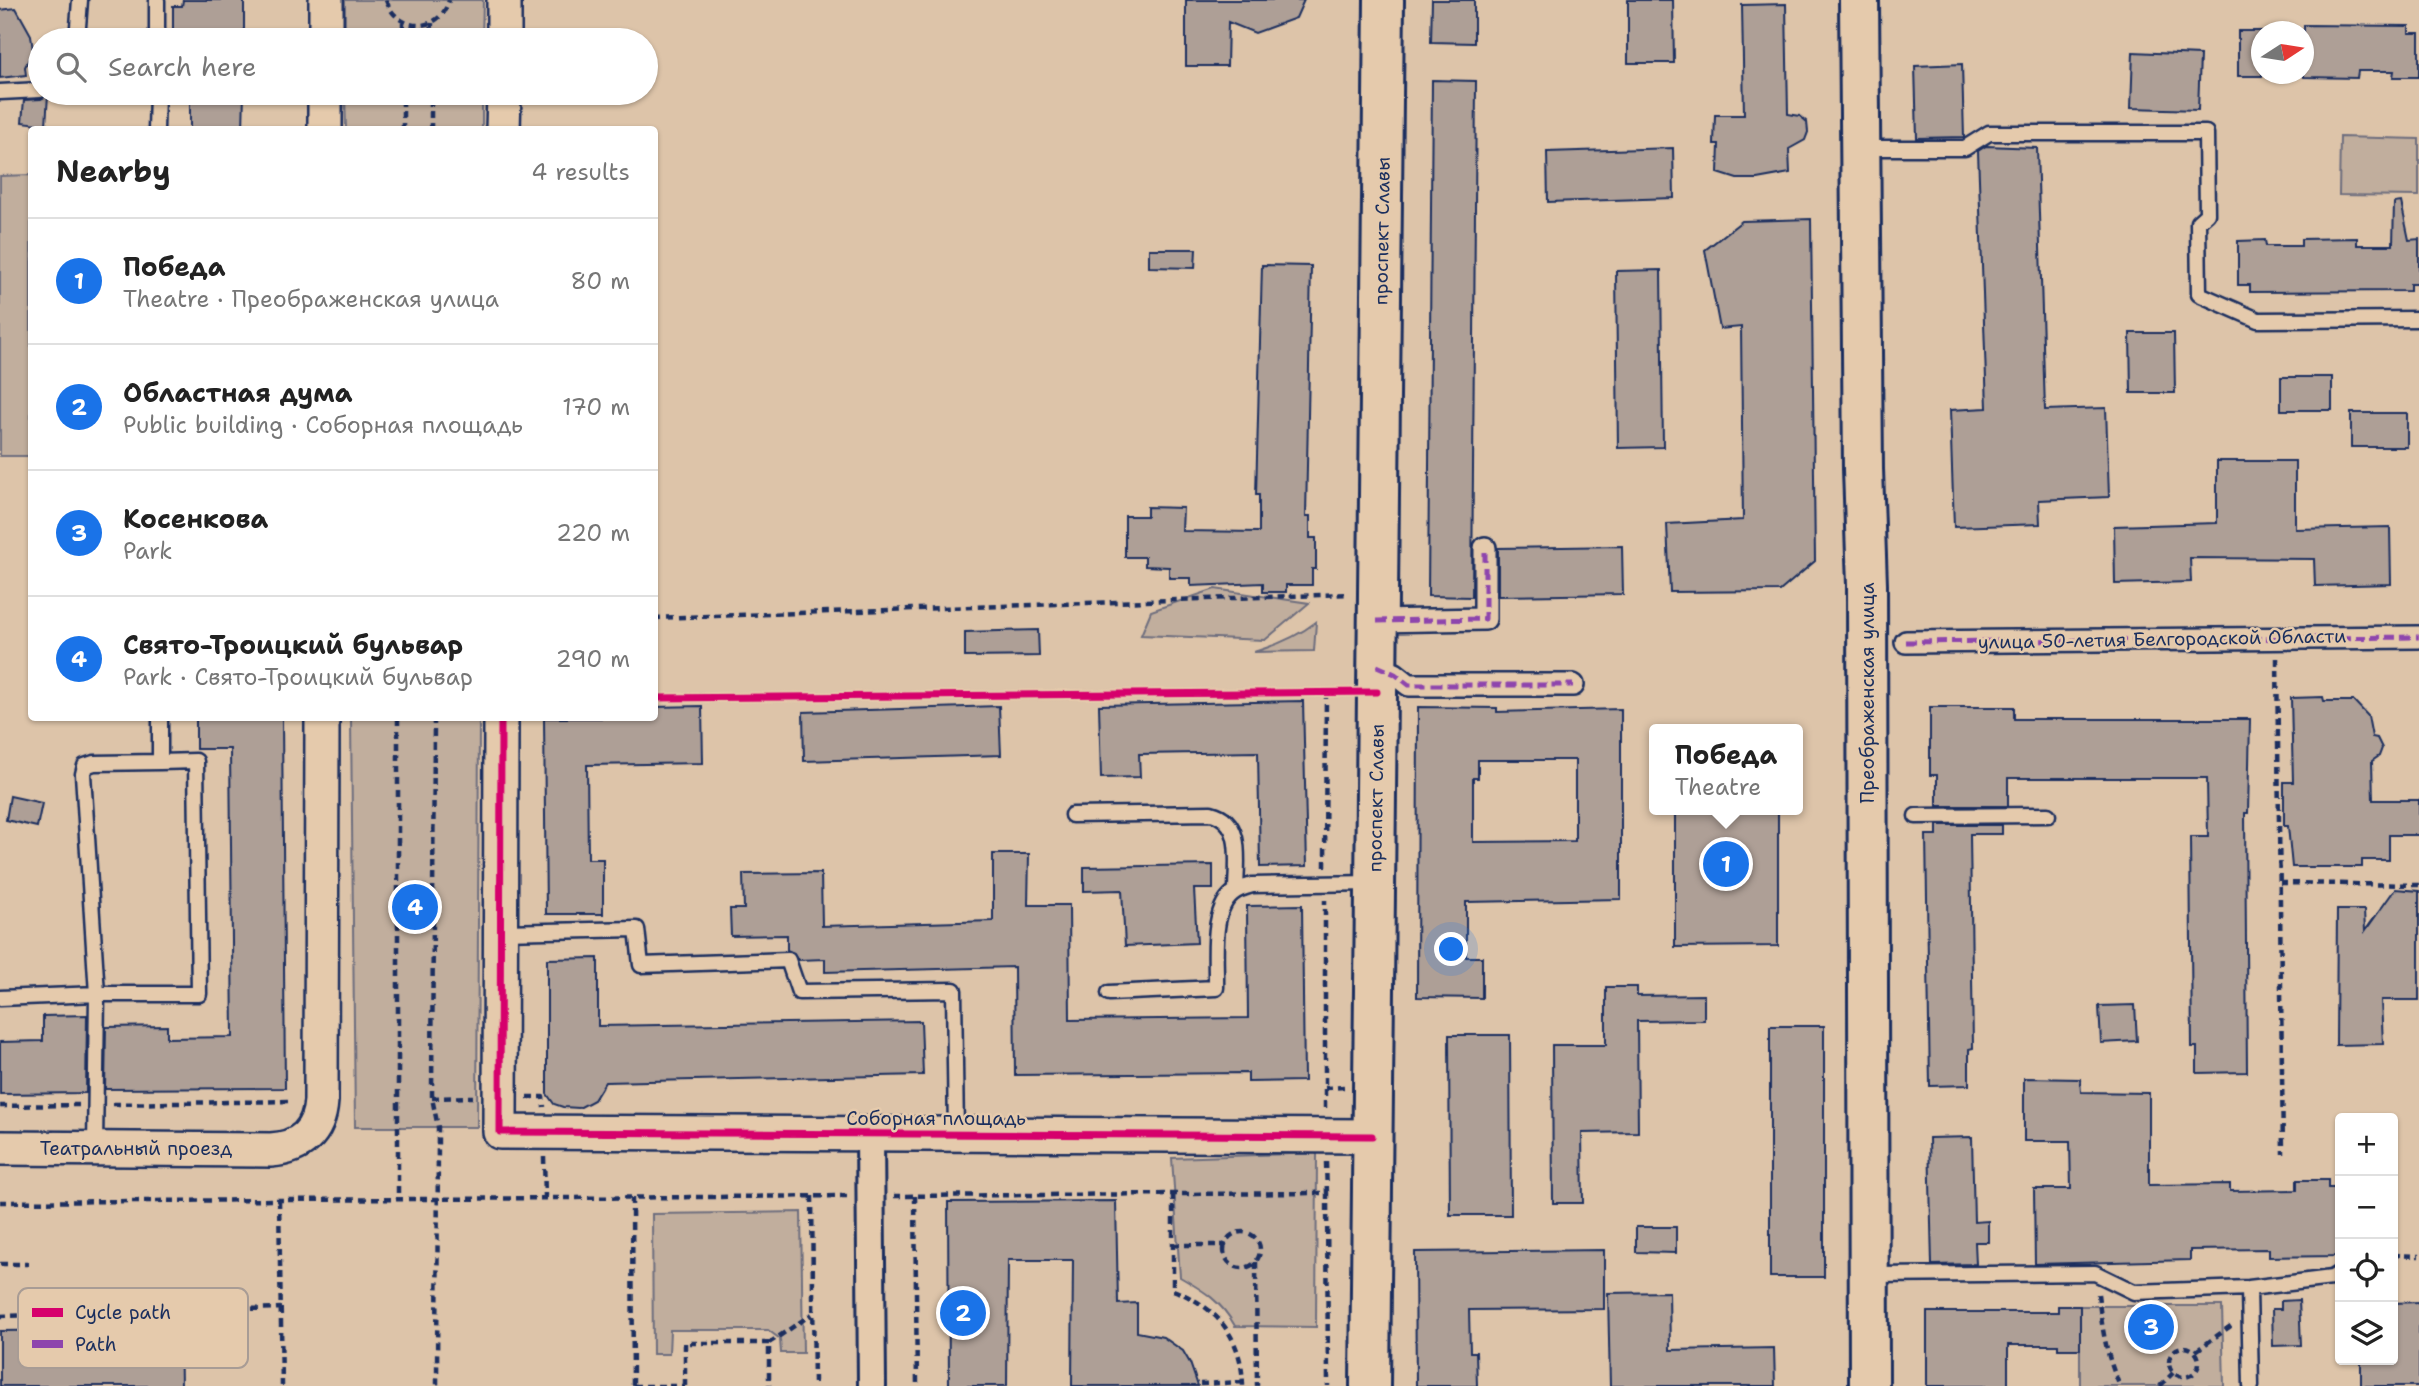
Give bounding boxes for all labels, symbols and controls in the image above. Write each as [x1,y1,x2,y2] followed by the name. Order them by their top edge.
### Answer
[2251,21,2314,84] north arrow
[28,28,658,105] search box
[52,48,90,86] icon: search
[108,49,257,84] text: Search here
[56,151,171,192] text: Nearby
[531,157,630,187] text: 4 results
[1368,157,1396,305] street label: проспект Славы
[123,249,225,284] text: Победа
[74,266,84,296] text: 1
[571,266,630,296] text: 80 m
[123,284,499,314] text: Theatre · Преображенская улица
[123,375,353,410] text: Областная дума
[71,392,87,422] text: 2
[562,392,630,422] text: 170 m
[123,410,523,440] text: Public building · Соборная площадь
[123,501,268,536] text: Косенкова
[71,518,87,548] text: 3
[556,518,630,548] text: 220 m
[123,536,172,566] text: Park
[1855,582,1880,804] street label: Преображенская улица
[1978,623,2346,655] street label: улица 50-летия Белгородской Области
[123,627,463,662] text: Свято-Троицкий бульвар
[71,644,87,674] text: 4
[556,644,630,674] text: 290 m
[123,662,473,692] text: Park · Свято-Троицкий бульвар
[1362,724,1390,872] street label: проспект Славы
[1649,724,1803,815] popup
[1675,737,1777,772] text: Победа
[1675,772,1761,802] text: Theatre
[1703,838,1749,890] pin: 1
[392,881,438,933] pin: 4
[1434,932,1468,966] your location
[846,1106,1026,1131] street label: Соборная площадь
[2335,1113,2398,1365] map controls
[2335,1113,2398,1176] button: +
[40,1136,232,1161] street label: Театральный проезд
[2335,1176,2398,1239] button: −
[2335,1239,2398,1302] button: locate
[940,1287,986,1339] pin: 2
[18,1288,248,1368] legend
[75,1300,171,1325] text: Cycle path
[2128,1301,2174,1353] pin: 3
[2335,1302,2398,1365] button: layers
[75,1332,117,1357] text: Path

